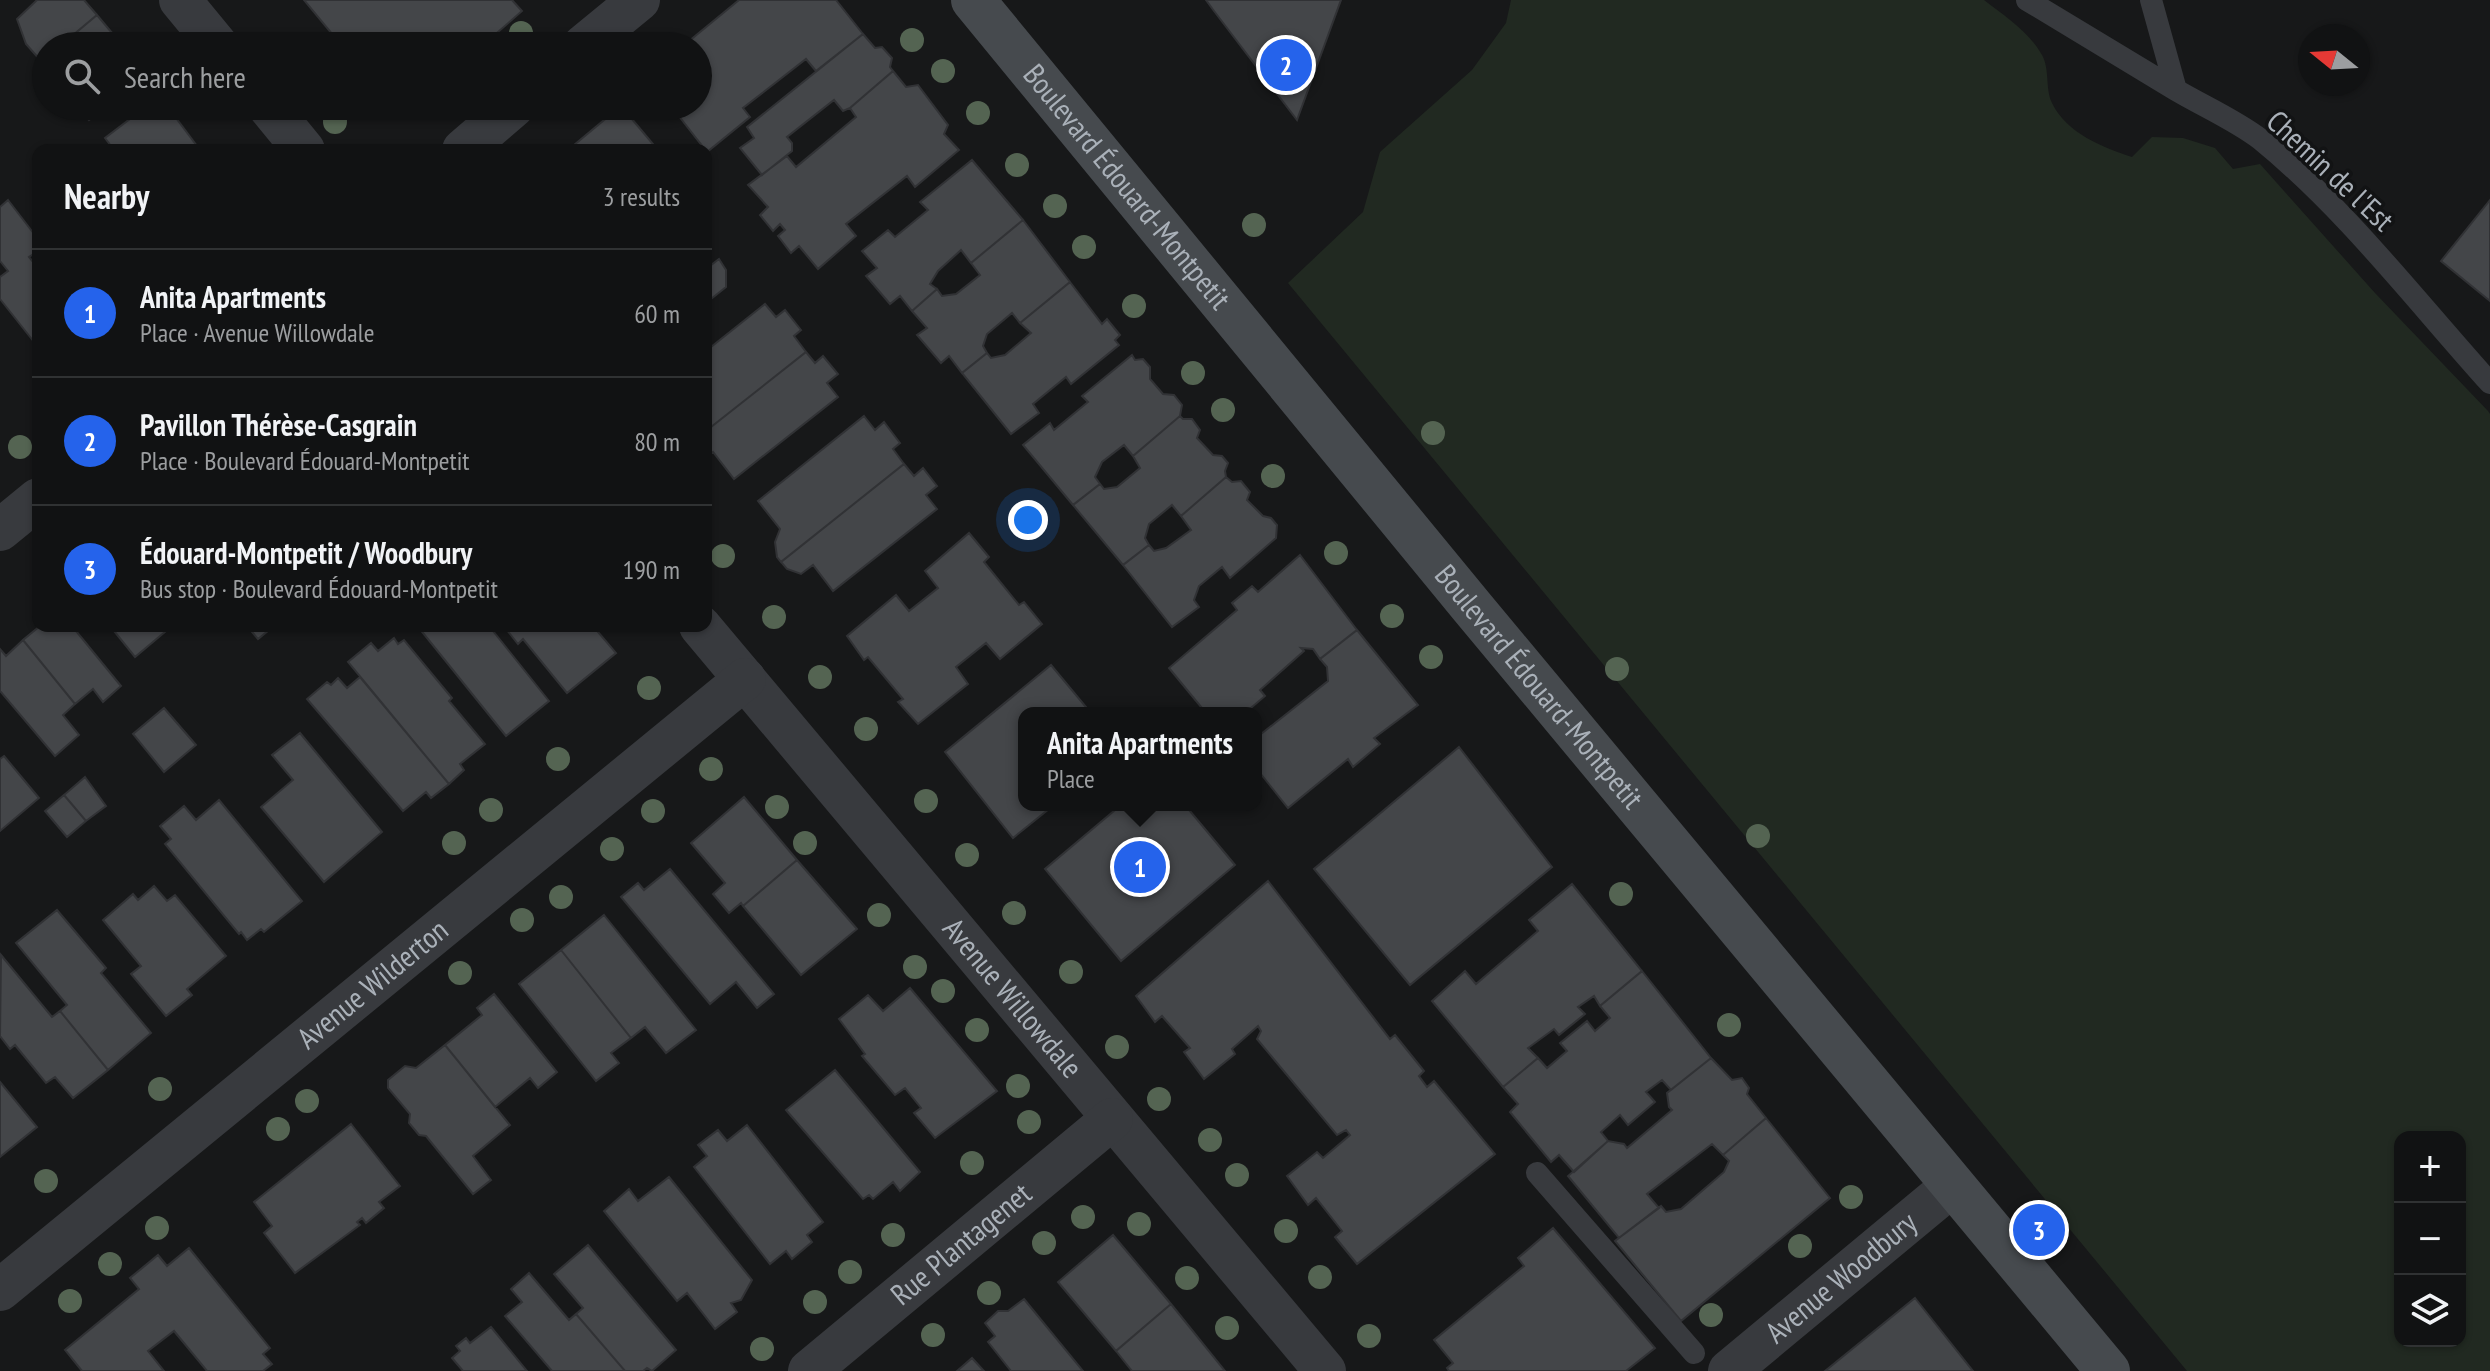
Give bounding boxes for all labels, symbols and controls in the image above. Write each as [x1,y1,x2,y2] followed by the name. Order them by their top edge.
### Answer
[2298,24,2370,96] north arrow
[32,32,712,120] search box
[1260,35,1312,95] pin: 2
[60,54,104,98] icon: search
[1016,55,1241,317] street label: Boulevard Édouard-Montpetit
[124,57,246,96] text: Search here
[2259,101,2403,239] street label: Chemin de l'Est
[64,174,149,218] text: Nearby
[603,180,680,213] text: 3 results
[140,277,326,316] text: Anita Apartments
[84,297,96,330] text: 1
[634,297,680,330] text: 60 m
[140,316,374,349] text: Place · Avenue Willowdale
[140,405,417,444] text: Pavillon Thérèse-Casgrain
[84,425,96,458] text: 2
[634,425,680,458] text: 80 m
[140,444,469,477] text: Place · Boulevard Édouard-Montpetit
[1008,500,1048,540] your location
[140,533,472,572] text: Édouard-Montpetit / Woodbury
[84,553,96,586] text: 3
[622,553,680,586] text: 190 m
[1427,556,1653,817] street label: Boulevard Édouard-Montpetit
[140,572,498,605] text: Bus stop · Boulevard Édouard-Montpetit
[1018,707,1262,811] popup
[1047,723,1233,762] text: Anita Apartments
[1047,762,1095,795] text: Place
[1114,837,1166,897] pin: 1
[935,909,1092,1085] street label: Avenue Willowdale
[288,910,455,1057] street label: Avenue Wilderton
[2394,1131,2466,1347] map controls
[2394,1131,2466,1203] button: +
[882,1173,1039,1313] street label: Rue Plantagenet
[2013,1200,2065,1260] pin: 3
[1757,1202,1925,1351] street label: Avenue Woodbury
[2394,1203,2466,1275] button: −
[2394,1275,2466,1347] button: layers

